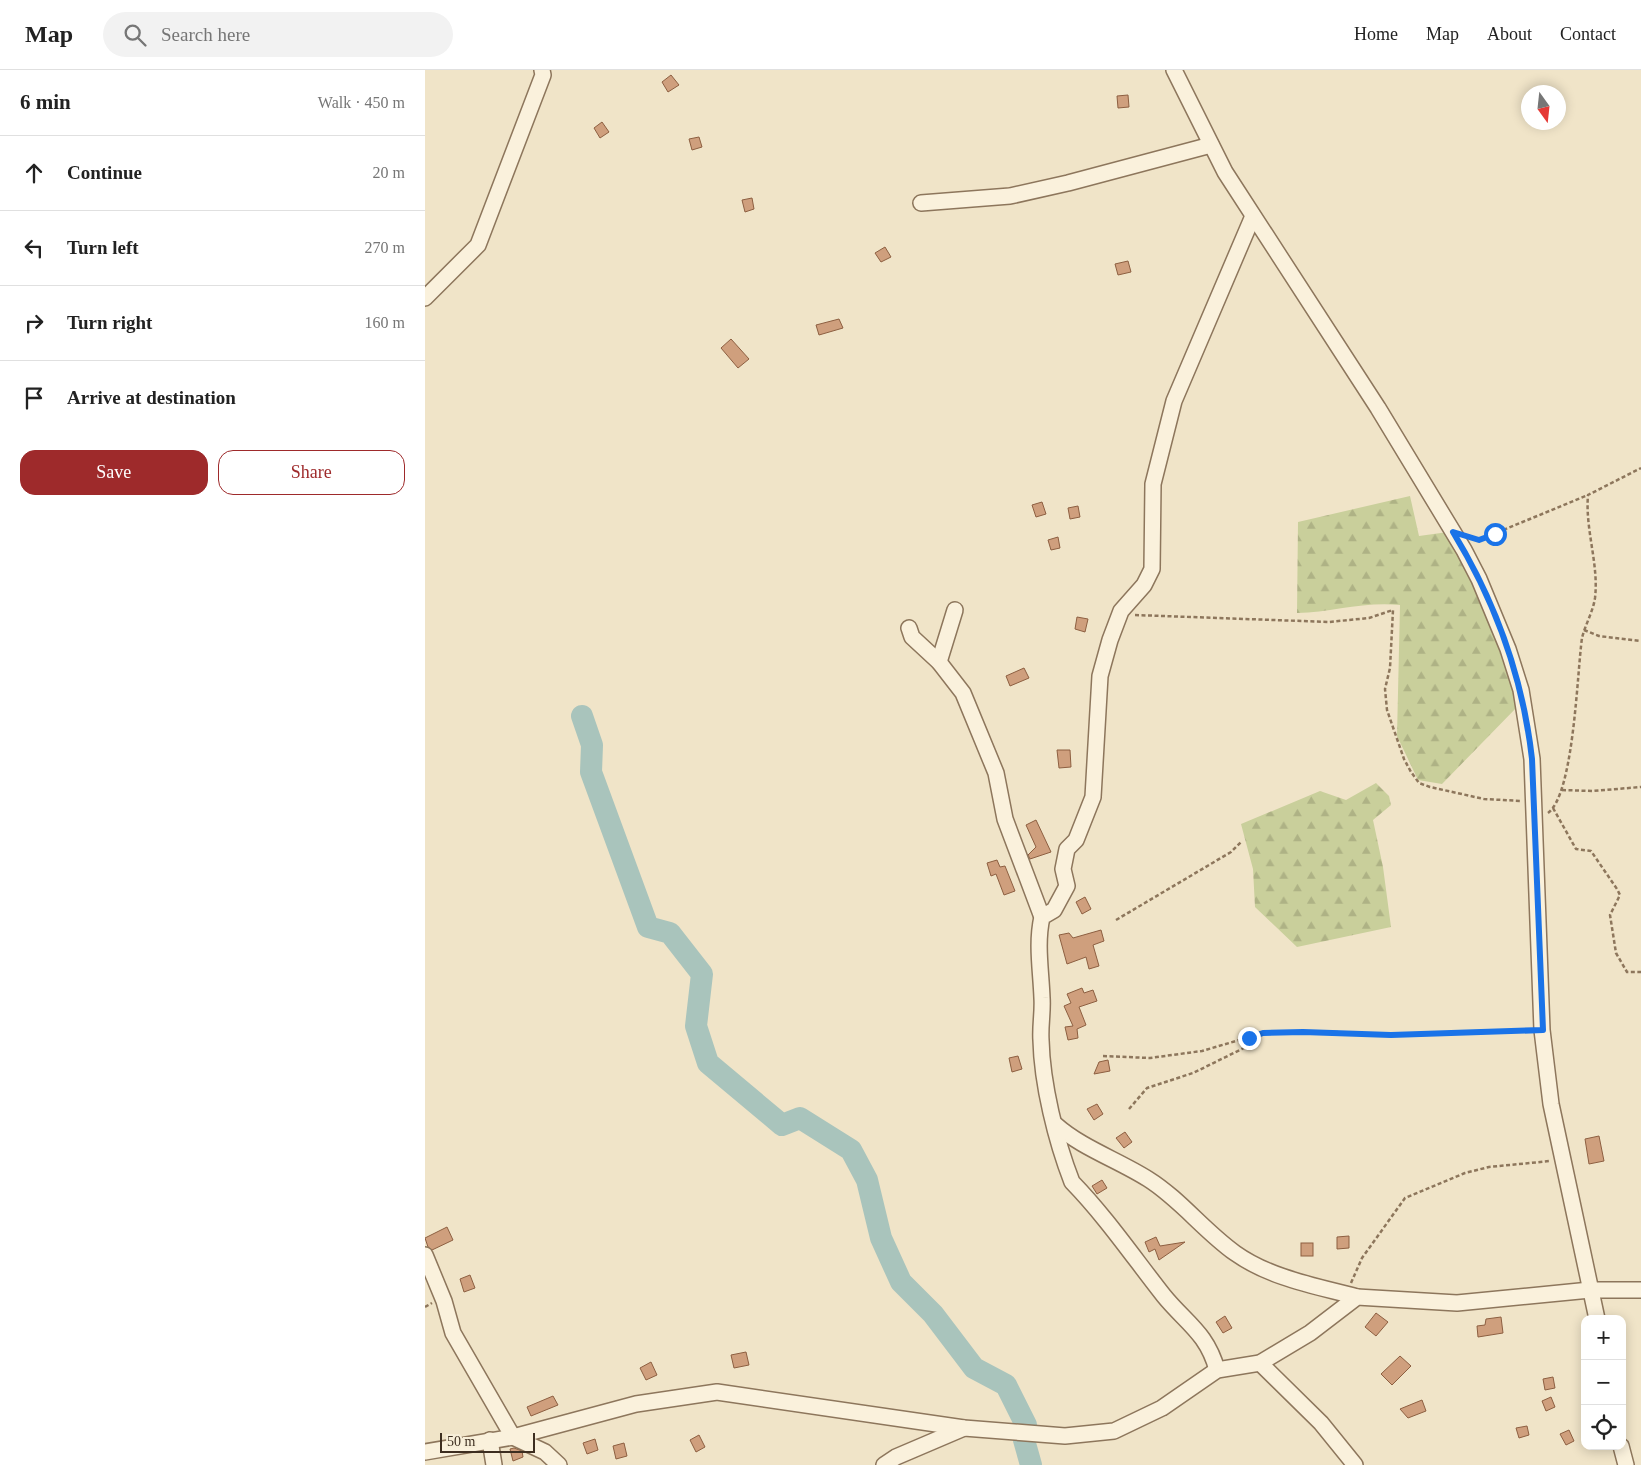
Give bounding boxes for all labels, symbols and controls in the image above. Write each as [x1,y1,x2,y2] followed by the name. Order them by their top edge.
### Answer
[103,12,453,57] search box
[25,21,73,47] text: Map
[121,21,149,49] icon: search
[161,24,250,45] text: Search here
[1354,24,1398,44] text: Home
[1426,24,1459,44] text: Map
[1487,24,1532,44] text: About
[1560,24,1616,44] text: Contact
[1521,85,1566,130] north arrow
[20,90,71,114] text: 6 min
[318,94,405,111] text: Walk · 450 m
[20,159,48,187] icon: ahead
[67,162,142,183] text: Continue
[373,164,405,181] text: 20 m
[20,234,48,262] icon: left
[67,237,139,258] text: Turn left
[365,239,405,256] text: 270 m
[20,309,48,337] icon: right
[67,312,152,333] text: Turn right
[365,314,405,331] text: 160 m
[20,384,48,412] icon: arrive
[67,387,236,408] text: Arrive at destination
[20,450,208,495] button: Save
[218,450,405,495] button: Share
[1484,523,1507,546] route start
[1238,1027,1261,1050] route end
[1581,1315,1626,1450] map controls
[1581,1315,1626,1360] button: +
[1581,1360,1626,1405] button: −
[1581,1405,1626,1450] button: locate
[440,1430,535,1453] scale bar
[447,1434,475,1449] text: 50 m

